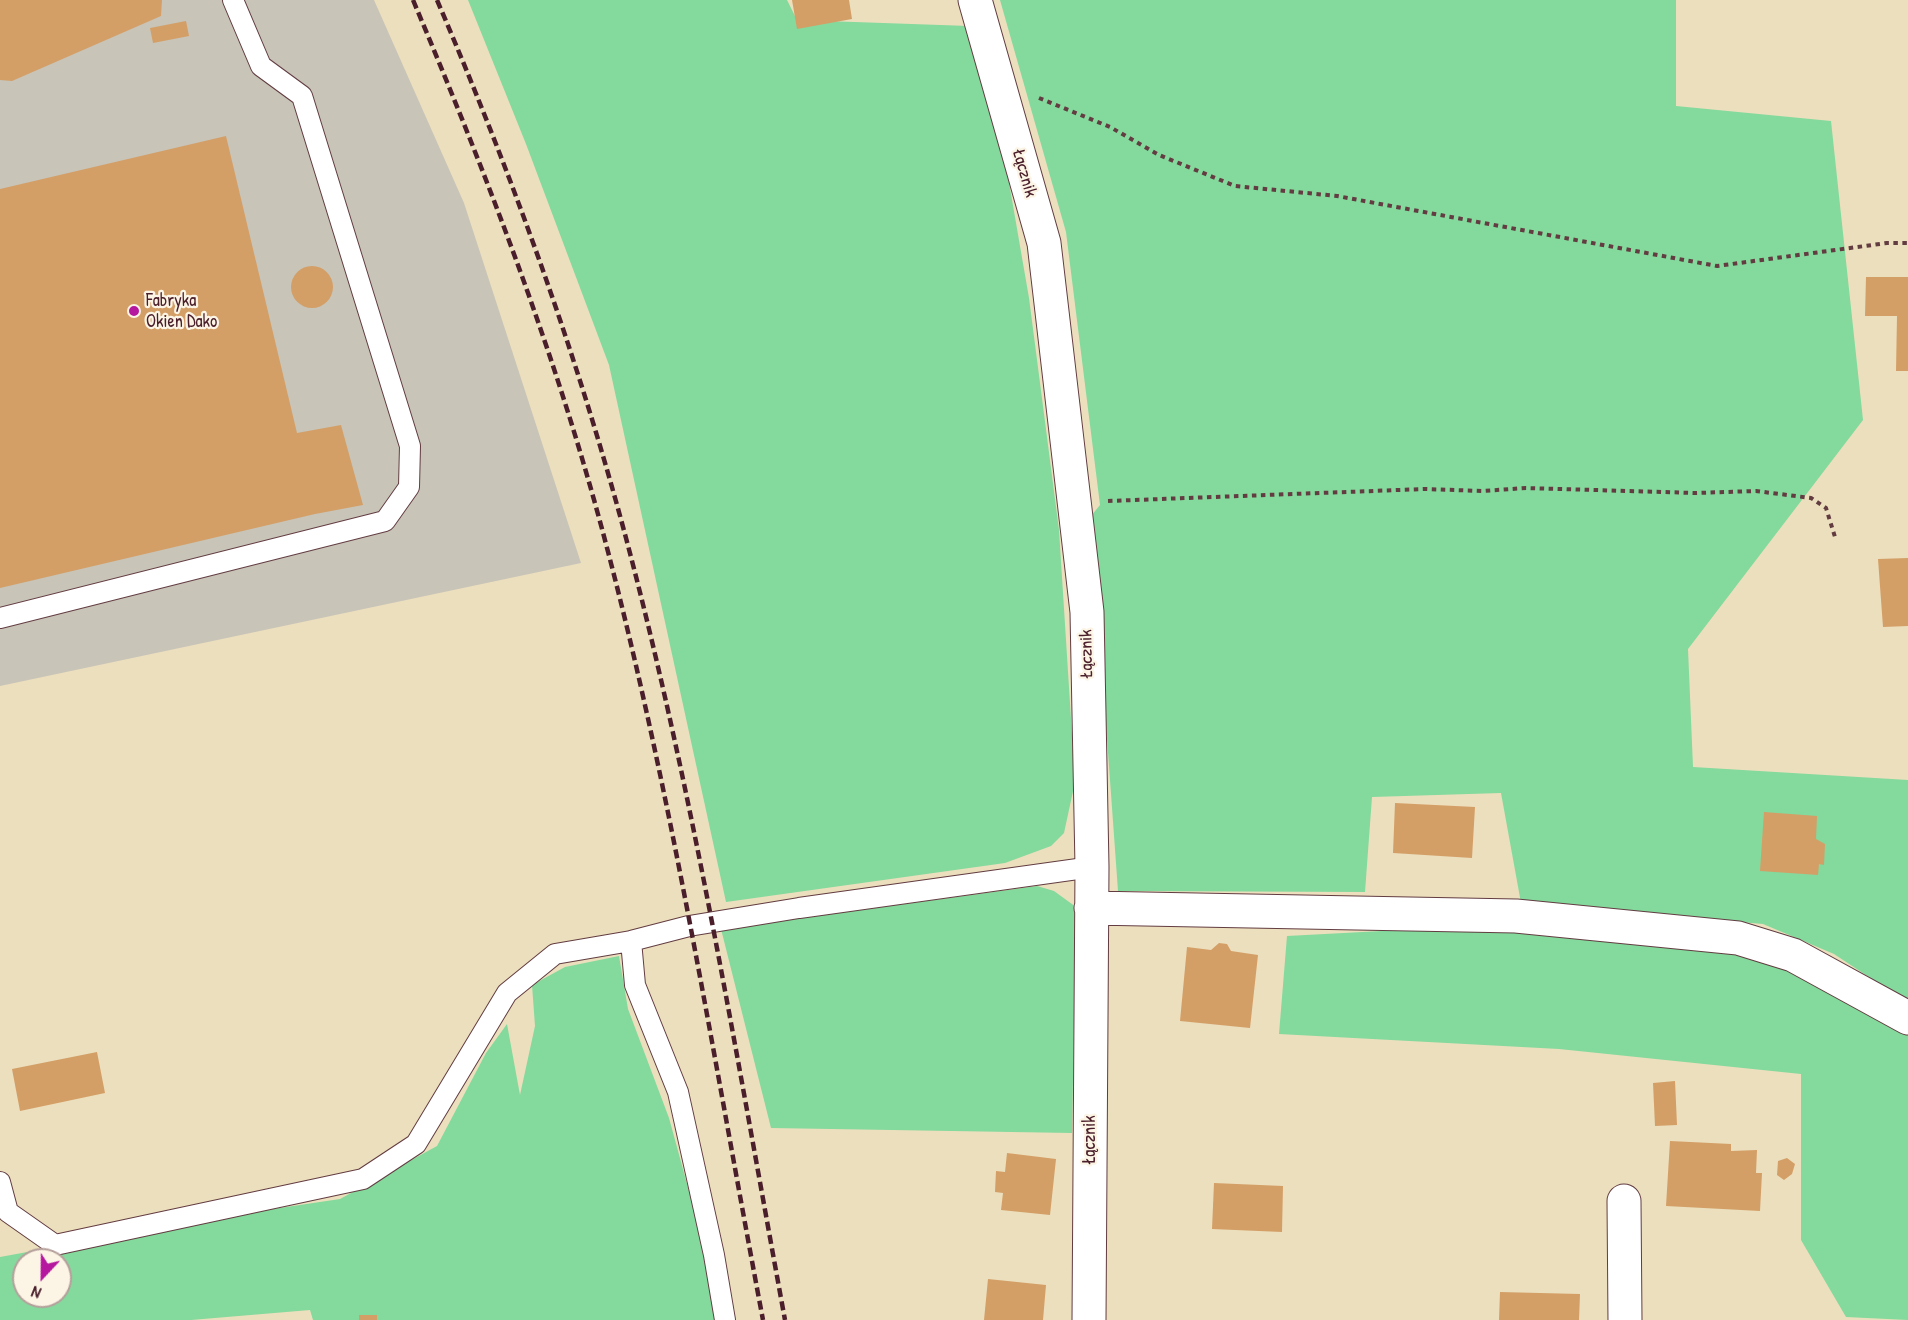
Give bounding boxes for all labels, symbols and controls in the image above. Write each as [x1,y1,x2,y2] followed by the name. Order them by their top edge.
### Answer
[1007,146,1041,200] street label: Łącznik
[146,290,217,332] place label: Fabryka Okien Dako
[127,304,141,318] marker: Fabryka Okien Dako
[1076,629,1098,679] street label: Łącznik
[1079,1115,1101,1165] street label: Łącznik
[12,1248,72,1308] north arrow
[28,1281,44,1305] text: N

